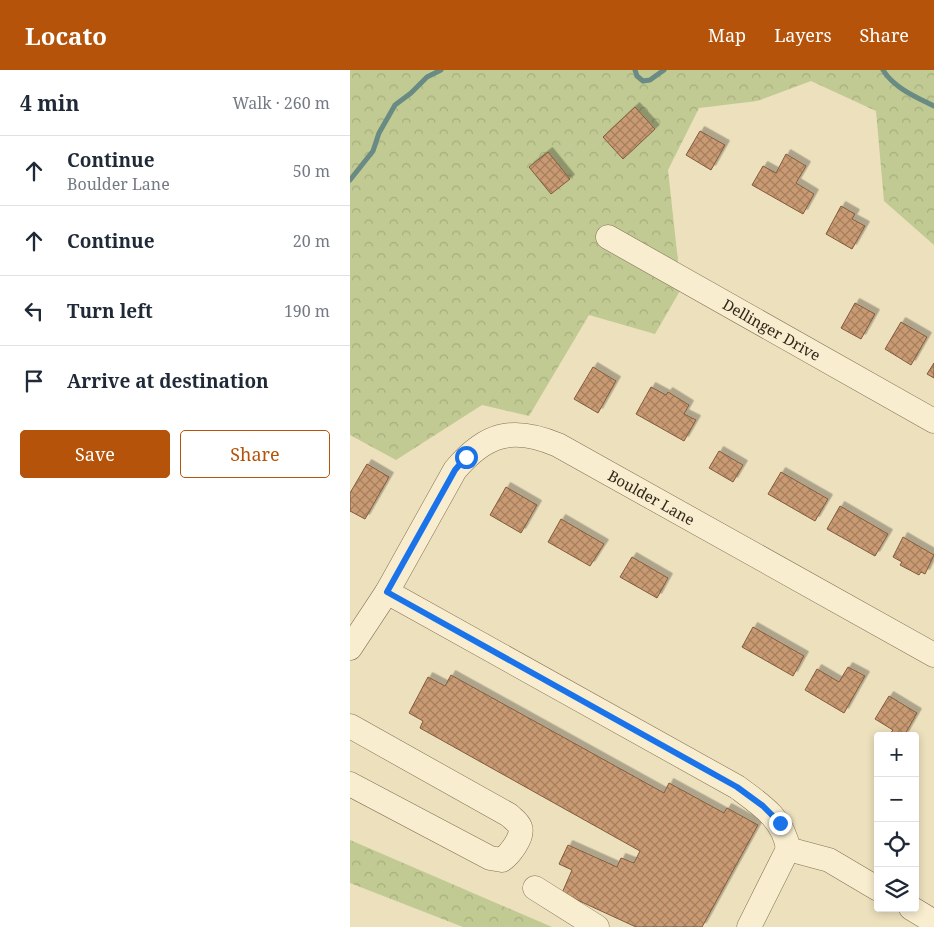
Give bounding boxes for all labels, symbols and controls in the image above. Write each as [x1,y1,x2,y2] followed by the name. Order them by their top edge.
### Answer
[25,19,107,52] text: Locato
[708,23,746,47] text: Map
[774,23,832,47] text: Layers
[860,23,909,47] text: Share
[20,89,79,117] text: 4 min
[233,92,330,114] text: Walk · 260 m
[67,147,155,173] text: Continue
[20,157,48,185] icon: ahead
[293,160,330,182] text: 50 m
[67,173,170,195] text: Boulder Lane
[20,227,48,255] icon: ahead
[67,228,155,254] text: Continue
[293,230,330,252] text: 20 m
[719,294,824,365] street label: Dellinger Drive
[20,297,48,325] icon: left
[67,298,153,324] text: Turn left
[284,300,330,322] text: 190 m
[20,367,48,395] icon: arrive
[67,368,269,394] text: Arrive at destination
[20,430,170,478] button: Save
[180,430,330,478] button: Share
[455,446,478,469] route start
[605,465,698,529] street label: Boulder Lane
[874,732,919,912] map controls
[874,732,919,777] button: +
[874,777,919,822] button: −
[769,812,792,835] route end
[874,822,919,867] button: locate
[874,867,919,912] button: layers

